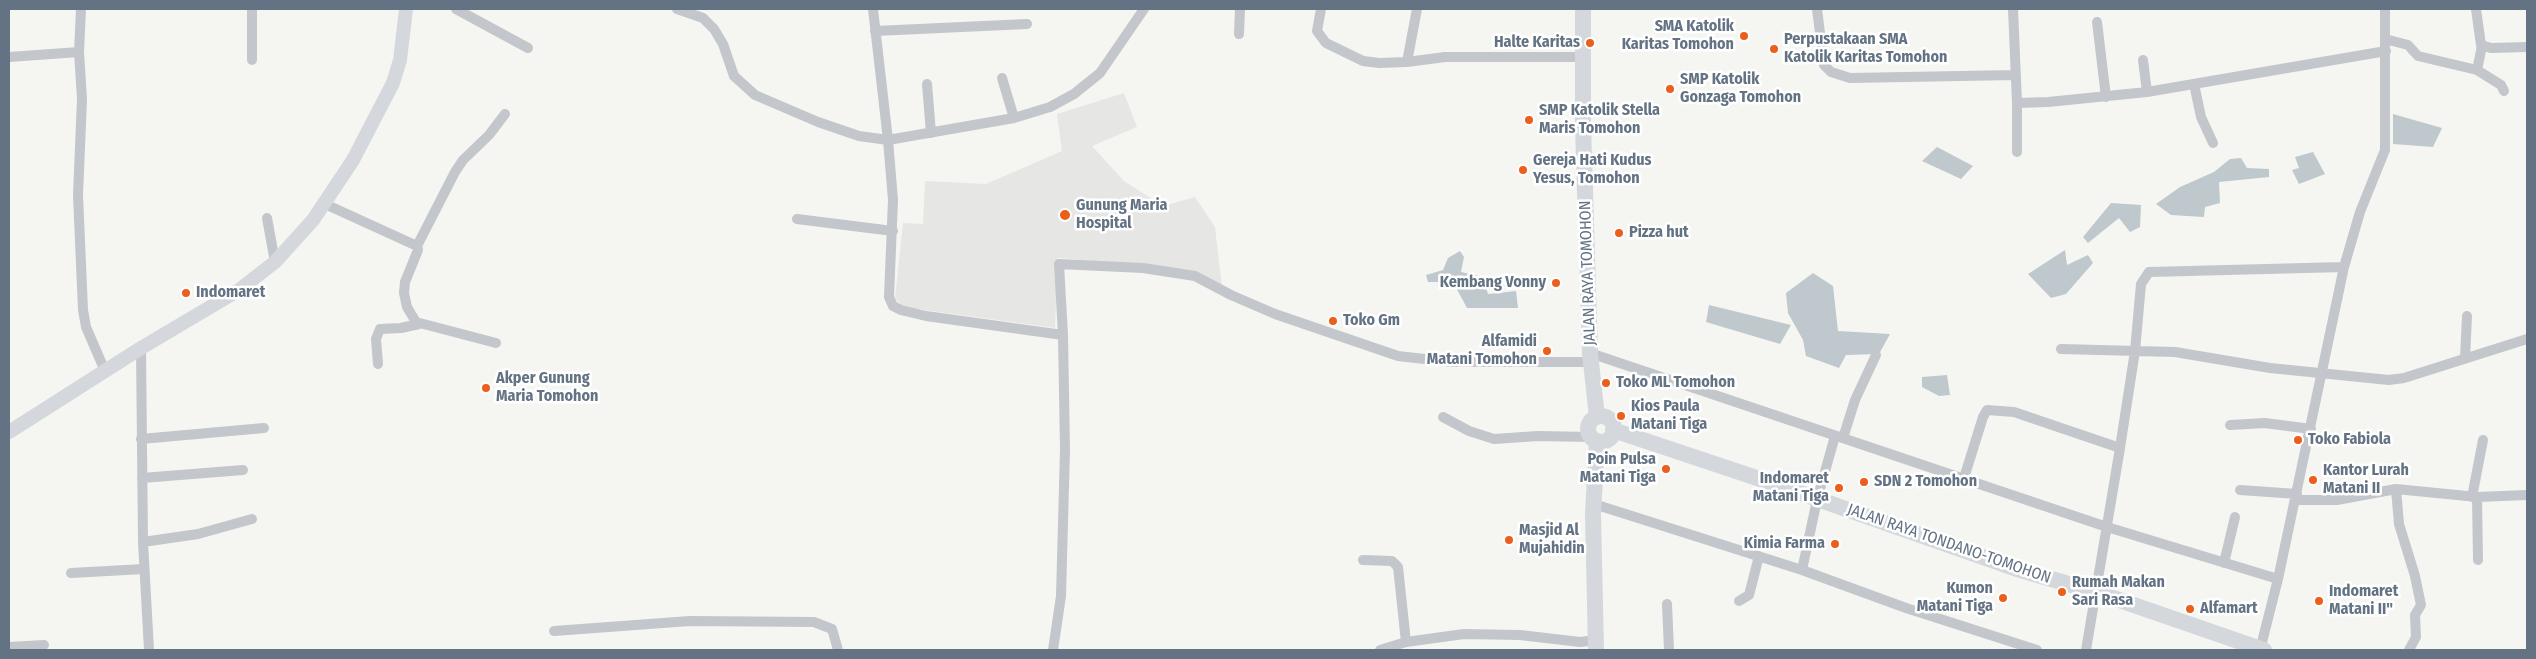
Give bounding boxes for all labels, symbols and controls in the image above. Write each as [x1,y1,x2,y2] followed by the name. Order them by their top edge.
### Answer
[1622,17,1734,55] place label: SMA Katolik Karitas Tomohon
[1738,30,1750,42] marker: SMA Katolik Karitas Tomohon
[1784,30,1947,68] place label: Perpustakaan SMA Katolik Karitas Tomohon
[1494,33,1580,53] place label: Halte Karitas
[1584,37,1596,49] marker: Halte Karitas
[1768,43,1780,55] marker: Perpustakaan SMA Katolik Karitas Tomohon
[1680,70,1801,108] place label: SMP Katolik Gonzaga Tomohon
[1664,83,1676,95] marker: SMP Katolik Gonzaga Tomohon
[1539,101,1660,139] place label: SMP Katolik Stella Maris Tomohon
[1523,114,1535,126] marker: SMP Katolik Stella Maris Tomohon
[1533,151,1652,189] place label: Gereja Hati Kudus Yesus, Tomohon
[1517,164,1529,176] marker: Gereja Hati Kudus Yesus, Tomohon
[1076,196,1168,234] place label: Gunung Maria Hospital
[1576,200,1600,346] street label: JALAN RAYA TOMOHON
[1058,208,1072,222] marker: Gunung Maria Hospital
[1629,223,1689,243] place label: Pizza hut
[1613,227,1625,239] marker: Pizza hut
[1440,273,1546,293] place label: Kembang Vonny
[1550,277,1562,289] marker: Kembang Vonny
[196,283,265,303] place label: Indomaret
[180,287,192,299] marker: Indomaret
[1343,311,1400,331] place label: Toko Gm
[1327,315,1339,327] marker: Toko Gm
[1427,332,1537,370] place label: Alfamidi Matani Tomohon
[1541,345,1553,357] marker: Alfamidi Matani Tomohon
[496,369,598,407] place label: Akper Gunung Maria Tomohon
[1616,373,1735,393] place label: Toko ML Tomohon
[1600,377,1612,389] marker: Toko ML Tomohon
[480,382,492,394] marker: Akper Gunung Maria Tomohon
[1631,397,1707,435] place label: Kios Paula Matani Tiga
[1615,410,1627,422] marker: Kios Paula Matani Tiga
[2308,430,2391,450] place label: Toko Fabiola
[2292,434,2304,446] marker: Toko Fabiola
[1580,450,1656,488] place label: Poin Pulsa Matani Tiga
[2323,461,2409,499] place label: Kantor Lurah Matani II
[1660,463,1672,475] marker: Poin Pulsa Matani Tiga
[1753,469,1829,507] place label: Indomaret Matani Tiga
[1874,472,1977,492] place label: SDN 2 Tomohon
[2307,474,2319,486] marker: Kantor Lurah Matani II
[1858,476,1870,488] marker: SDN 2 Tomohon
[1833,482,1845,494] marker: Indomaret Matani Tiga
[1845,500,2053,588] street label: JALAN RAYA TONDANO-TOMOHON
[1519,521,1585,559] place label: Masjid Al Mujahidin
[1503,534,1515,546] marker: Masjid Al Mujahidin
[1744,534,1825,554] place label: Kimia Farma
[1829,538,1841,550] marker: Kimia Farma
[2072,573,2165,611] place label: Rumah Makan Sari Rasa
[1917,579,1993,617] place label: Kumon Matani Tiga
[2329,582,2398,620] place label: Indomaret Matani II"
[2056,586,2068,598] marker: Rumah Makan Sari Rasa
[1997,592,2009,604] marker: Kumon Matani Tiga
[2313,595,2325,607] marker: Indomaret Matani II"
[2200,599,2258,619] place label: Alfamart
[2184,603,2196,615] marker: Alfamart

